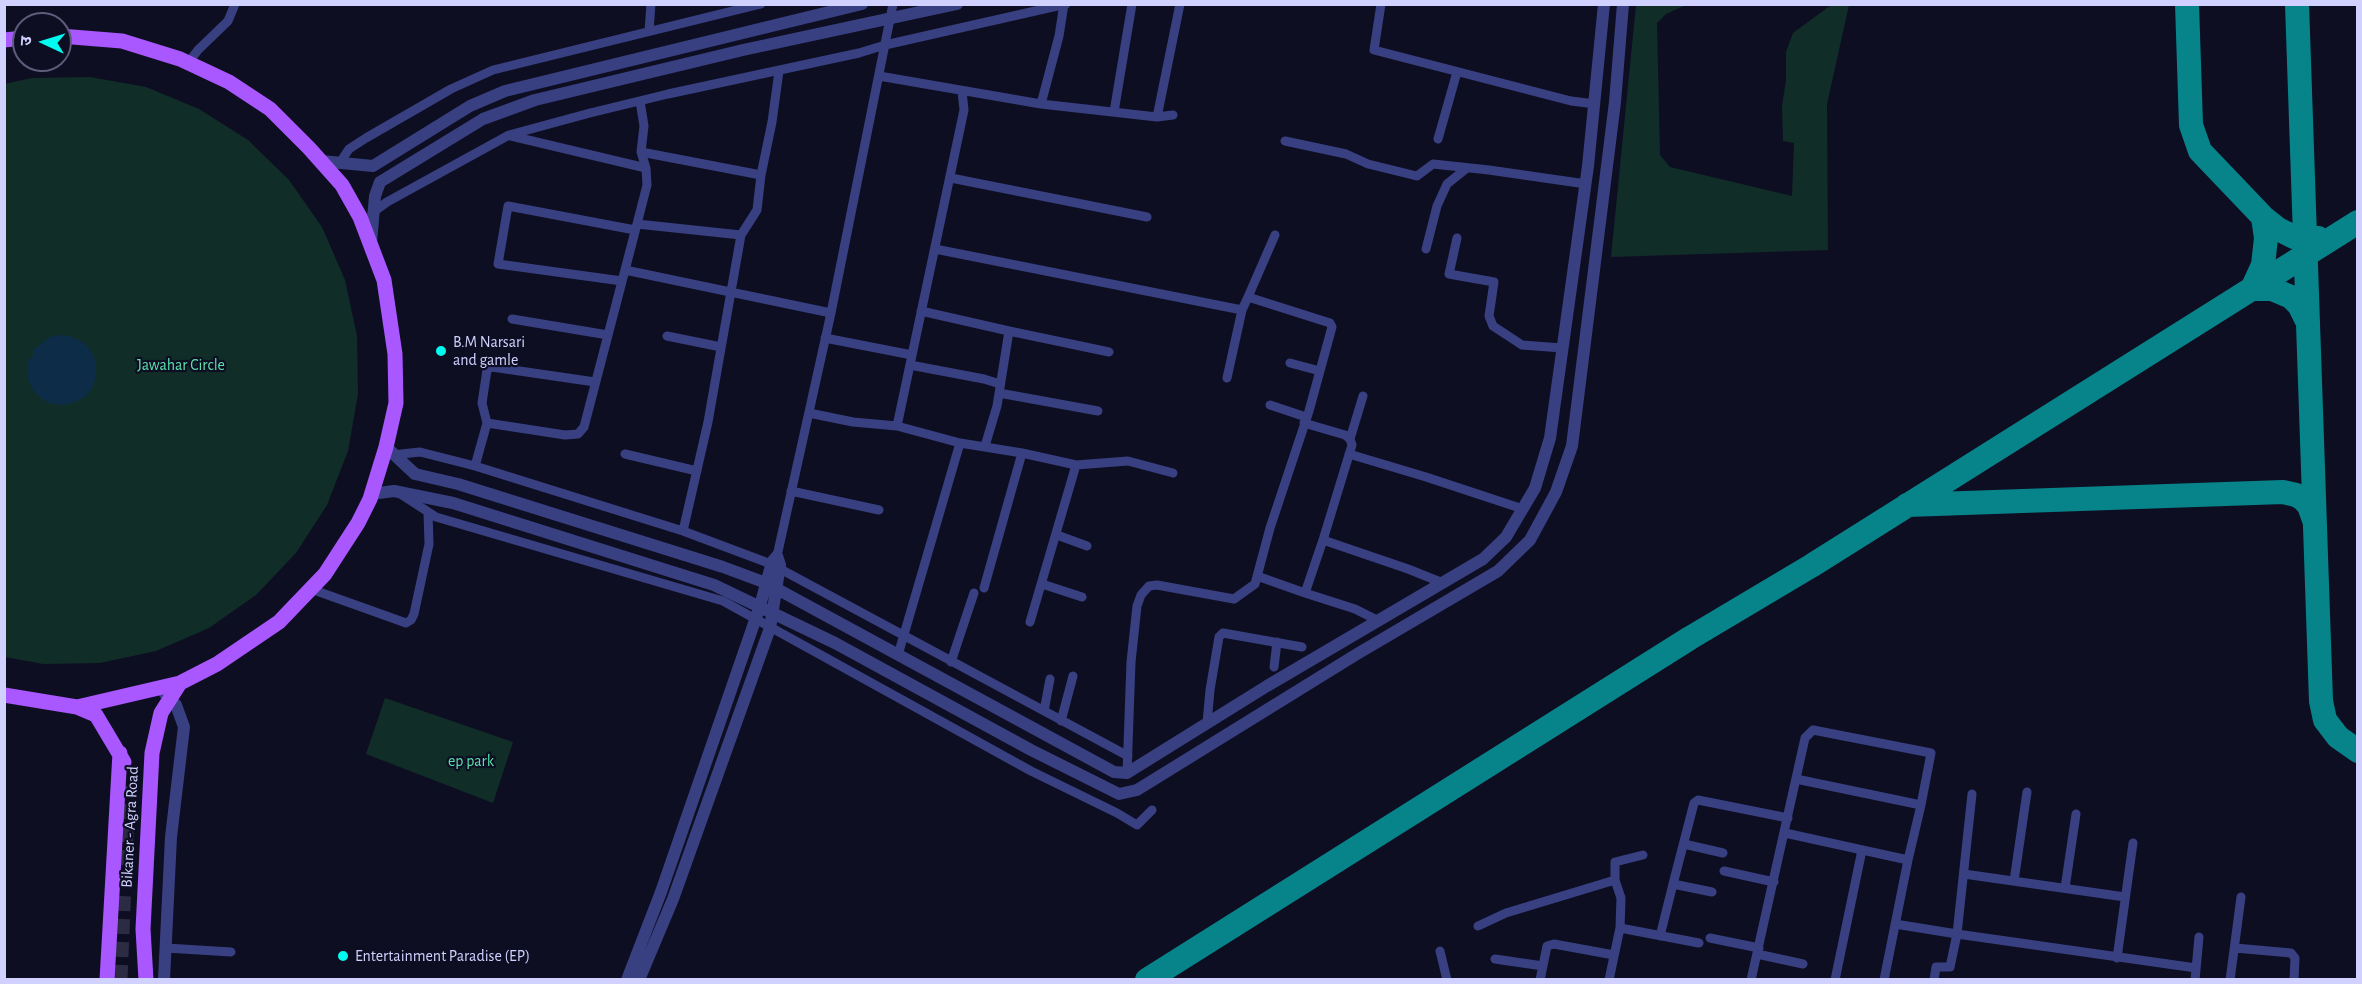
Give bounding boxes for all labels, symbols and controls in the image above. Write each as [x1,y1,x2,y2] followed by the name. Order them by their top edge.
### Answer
[12,12,72,72] north arrow
[18,36,34,46] text: उ
[453,332,525,370] place label: B.M Narsari and gamle
[434,344,448,358] marker: B.M Narsari and gamle
[137,355,225,375] park label: Jawahar Circle
[448,751,494,771] park label: ep park
[117,766,143,888] street label: Bikaner - Agra Road
[355,946,530,966] place label: Entertainment Paradise (EP)
[336,949,350,963] marker: Entertainment Paradise (EP)

